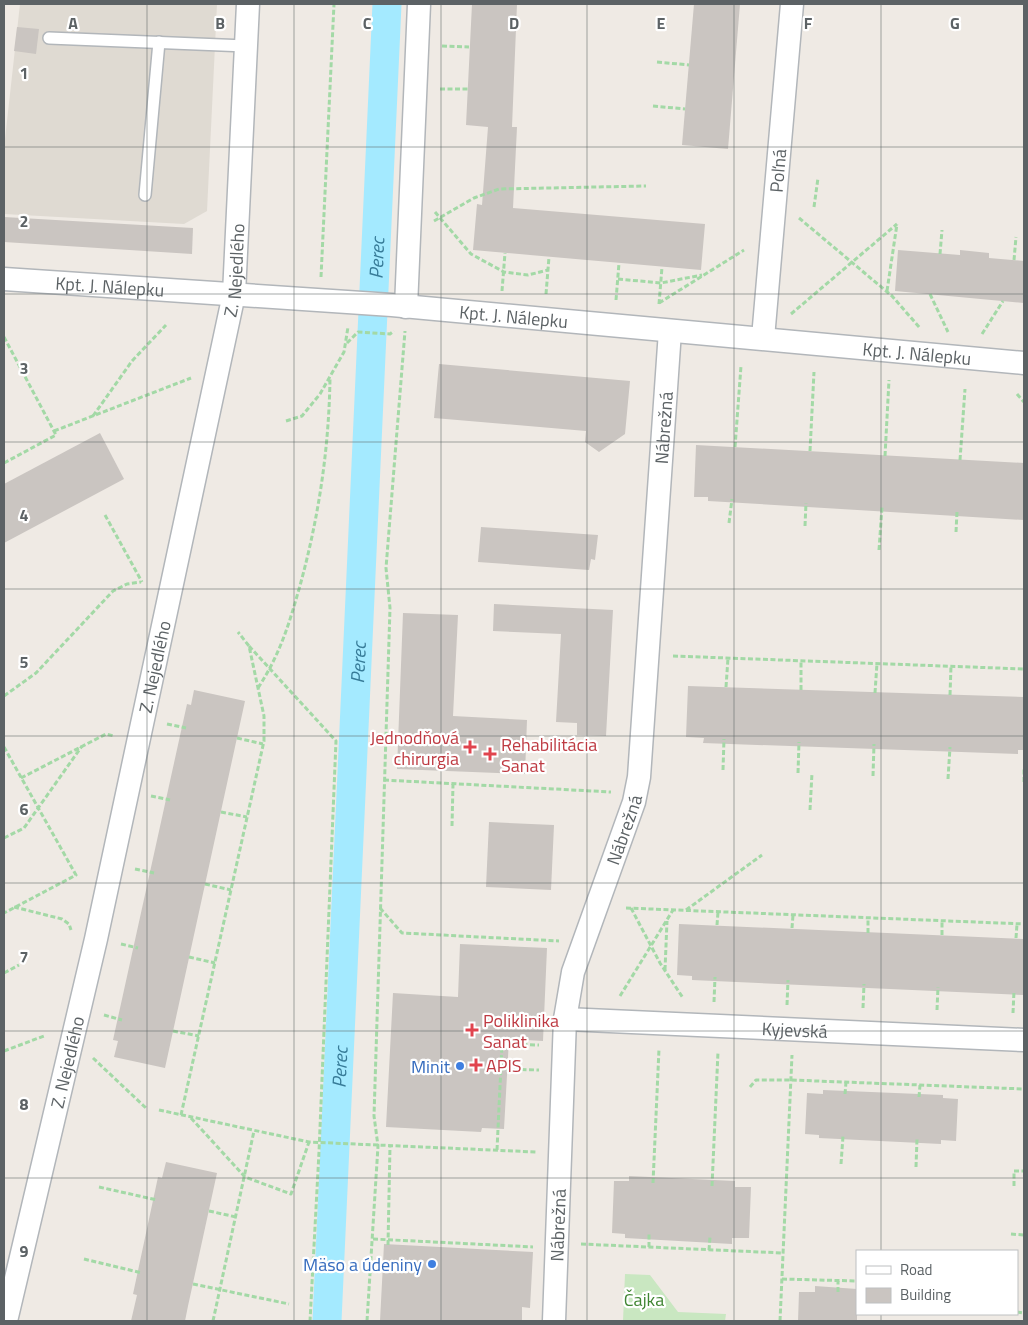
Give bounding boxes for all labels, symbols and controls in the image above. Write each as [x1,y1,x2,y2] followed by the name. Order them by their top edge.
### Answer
[68,11,78,35] text: A
[215,11,225,35] text: B
[363,11,372,35] text: C
[509,11,519,35] text: D
[657,11,666,35] text: E
[804,11,813,35] text: F
[950,11,960,35] text: G
[20,61,28,85] text: 1
[762,148,793,194] street label: Poľná
[20,209,28,233] text: 2
[216,223,251,319] street label: Z. Nejedlého
[360,234,391,279] water label: Perec
[54,269,165,303] street label: Kpt. J. Nálepku
[458,298,569,335] street label: Kpt. J. Nálepku
[861,335,972,372] street label: Kpt. J. Nálepku
[20,356,28,380] text: 3
[647,391,679,465] street label: Nábrežná
[20,503,29,527] text: 4
[131,618,177,715] street label: Z. Nejedlého
[342,639,373,684] water label: Perec
[20,650,29,674] text: 5
[370,724,459,772] place label: Jednodňová chirurgia
[501,731,597,779] place label: Rehabilitácia Sanat
[463,740,477,754] marker: Jednodňová chirurgia
[483,747,497,761] marker: Rehabilitácia Sanat
[599,793,649,869] street label: Nábrežná
[20,797,29,821] text: 6
[20,945,28,969] text: 7
[483,1007,559,1055] place label: Poliklinika Sanat
[43,1013,91,1111] street label: Z. Nejedlého
[761,1015,828,1045] street label: Kyjevská
[465,1023,479,1037] marker: Poliklinika Sanat
[323,1044,354,1089] water label: Perec
[486,1052,522,1079] place label: APIS
[411,1053,451,1080] place label: Minit
[470,1059,482,1071] marker: APIS
[454,1060,466,1072] marker: Minit
[20,1092,29,1116] text: 8
[543,1188,572,1262] street label: Nábrežná
[20,1239,29,1263] text: 9
[856,1250,1018,1315] legend
[303,1251,422,1278] place label: Mäso a údeniny
[426,1258,438,1270] marker: Mäso a údeniny
[900,1258,932,1281] text: Road
[900,1283,951,1306] text: Building
[624,1286,664,1313] park label: Čajka

